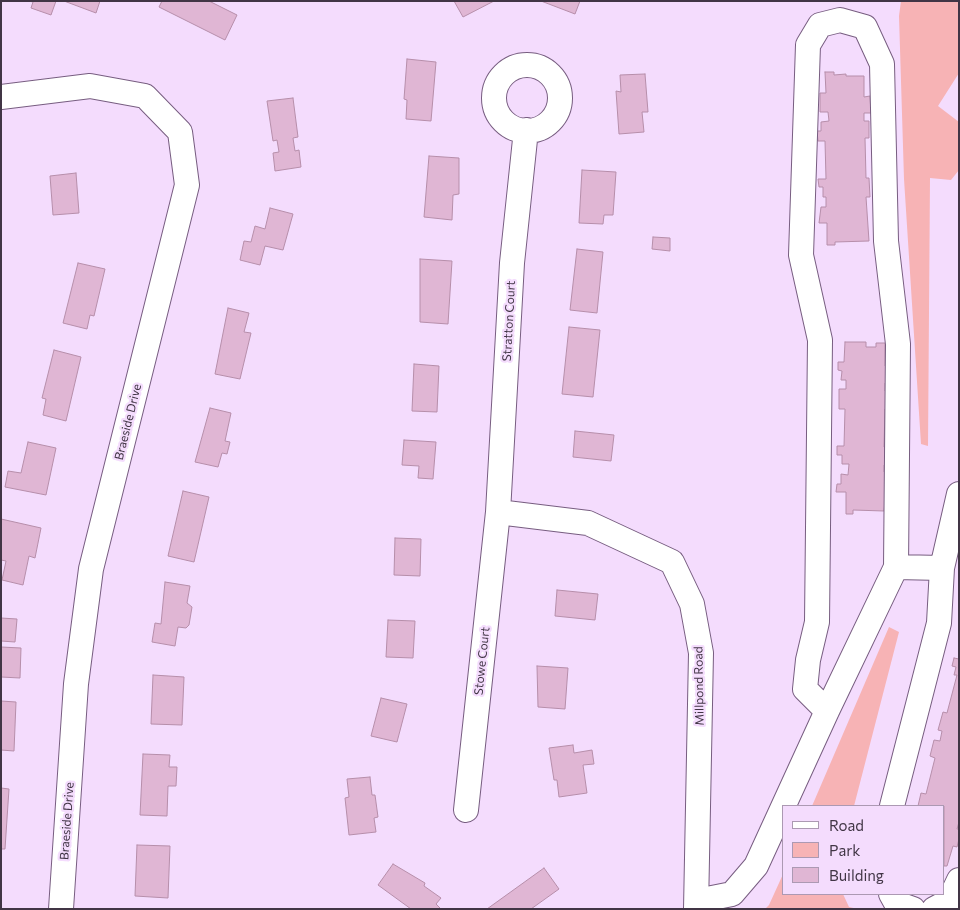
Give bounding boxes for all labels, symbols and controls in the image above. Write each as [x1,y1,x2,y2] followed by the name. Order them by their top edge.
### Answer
[500,280,518,362] street label: Stratton Court
[112,382,144,462] street label: Braeside Drive
[471,626,493,696] street label: Stowe Court
[691,646,707,726] street label: Millpond Road
[57,782,77,860] street label: Braeside Drive
[782,805,945,895] legend
[829,816,864,834] text: Road
[829,841,860,859] text: Park
[829,866,884,884] text: Building

